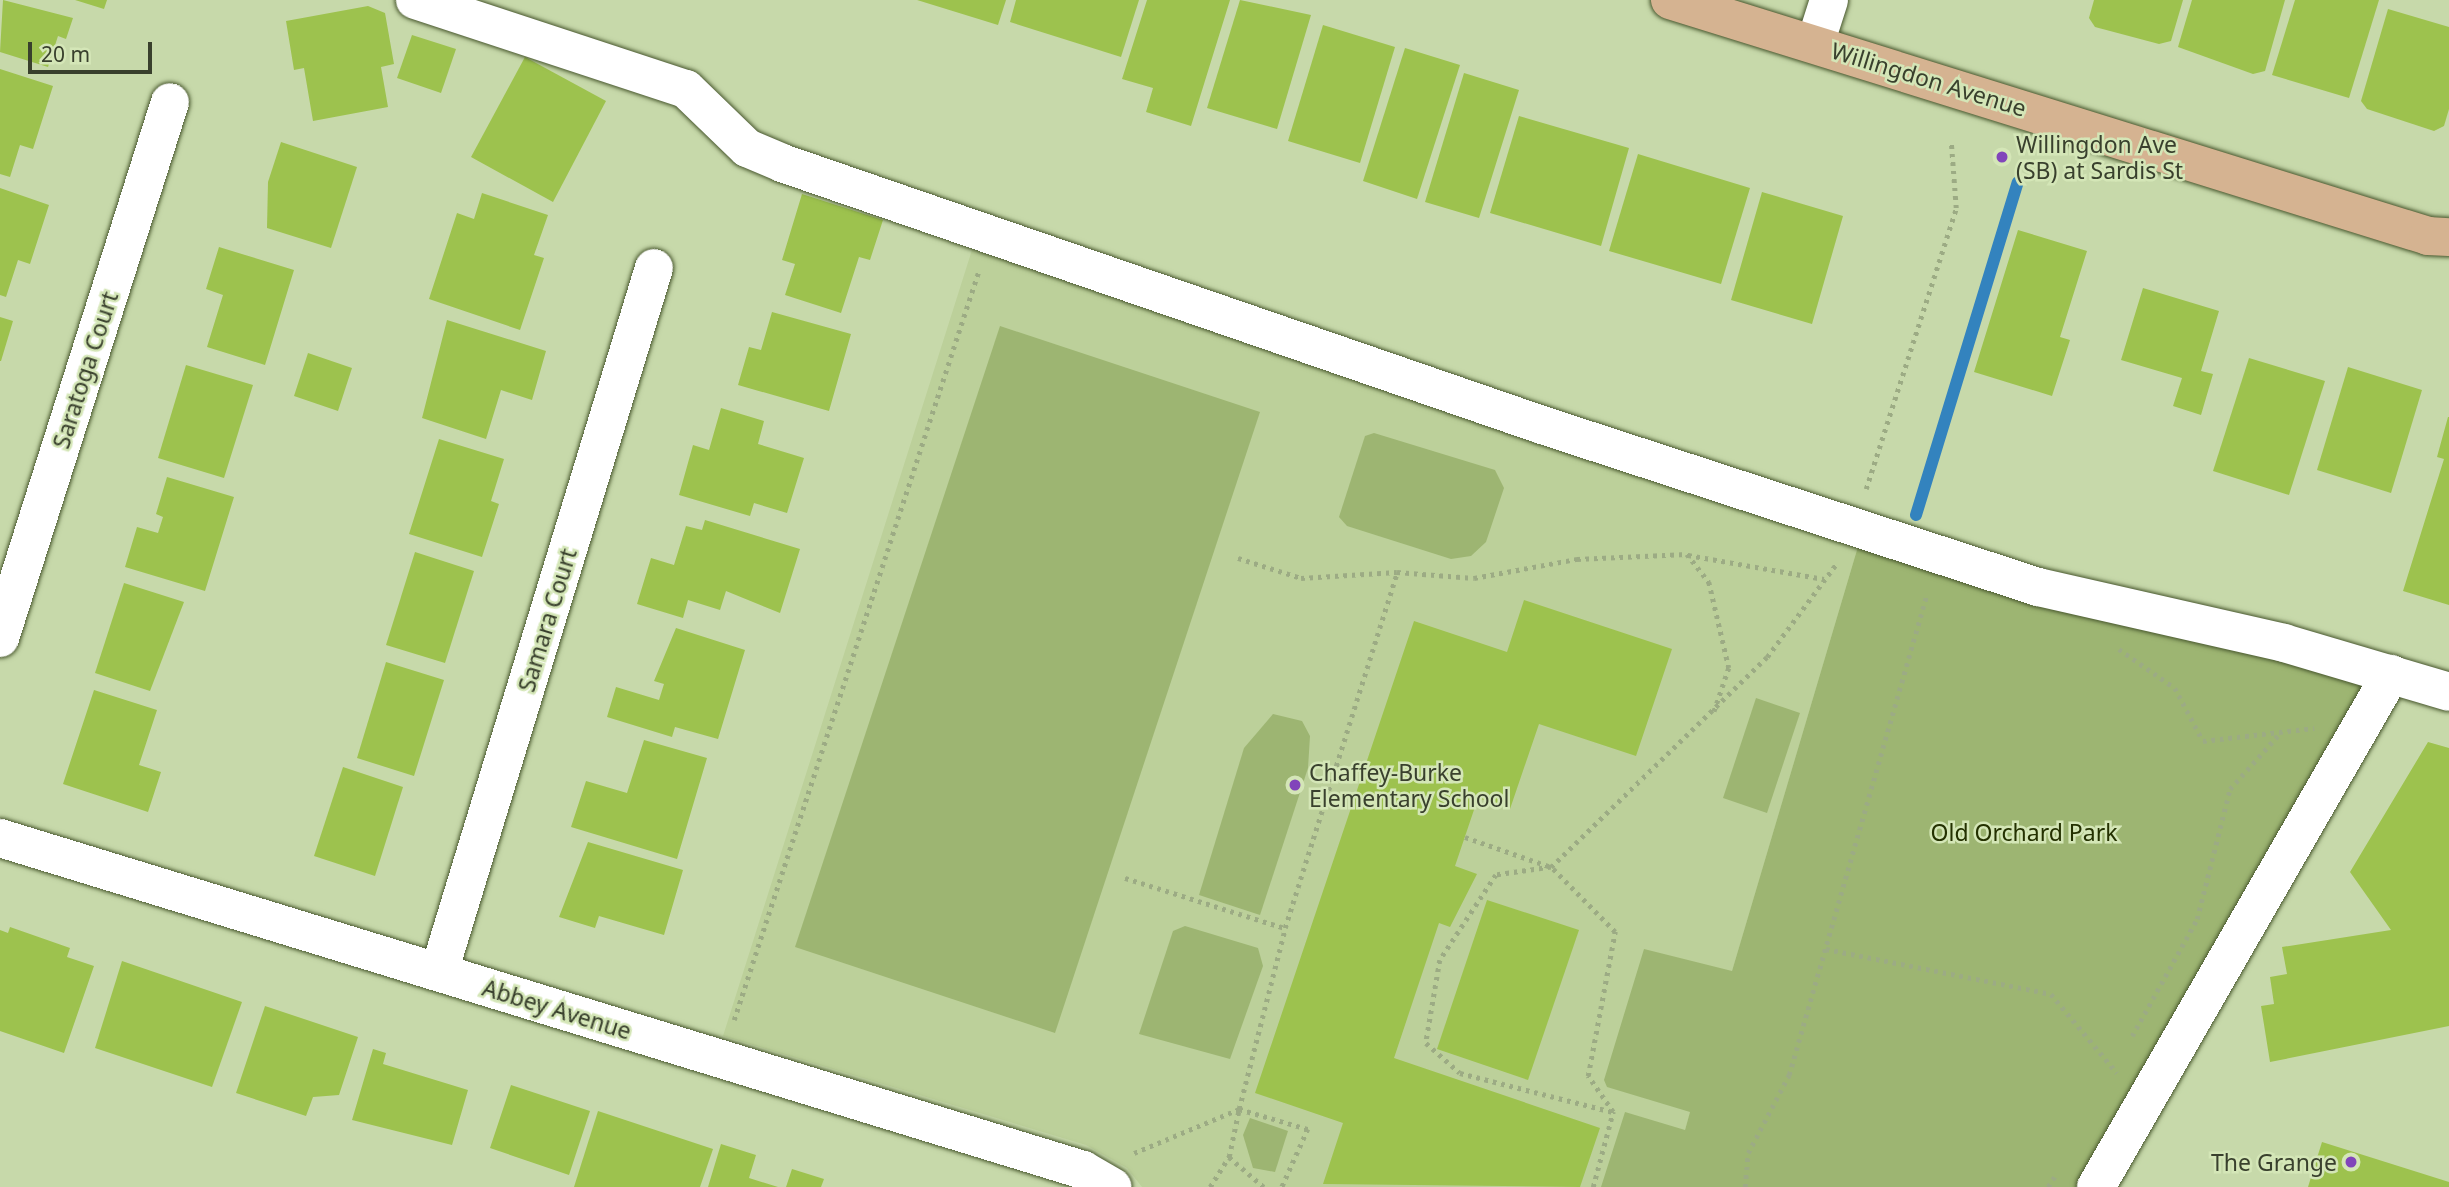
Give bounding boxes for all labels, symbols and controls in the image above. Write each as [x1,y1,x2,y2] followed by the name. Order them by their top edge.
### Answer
[32,28,156,72] scale bar
[1828,36,2030,122] street label: Willingdon Avenue
[41,40,90,68] text: 20 m
[2016,130,2183,184] place label: Willingdon Ave (SB) at Sardis St
[1994,149,2010,165] marker: Willingdon Ave (SB) at Sardis St
[47,288,123,452] street label: Saratoga Court
[512,545,582,695] street label: Samara Court
[1309,758,1509,812] place label: Chaffey-Burke Elementary School
[1287,777,1303,793] marker: Chaffey-Burke Elementary School
[1931,818,2117,846] park label: Old Orchard Park
[479,973,635,1045] street label: Abbey Avenue
[2211,1148,2337,1176] place label: The Grange
[2343,1154,2359,1170] marker: The Grange

